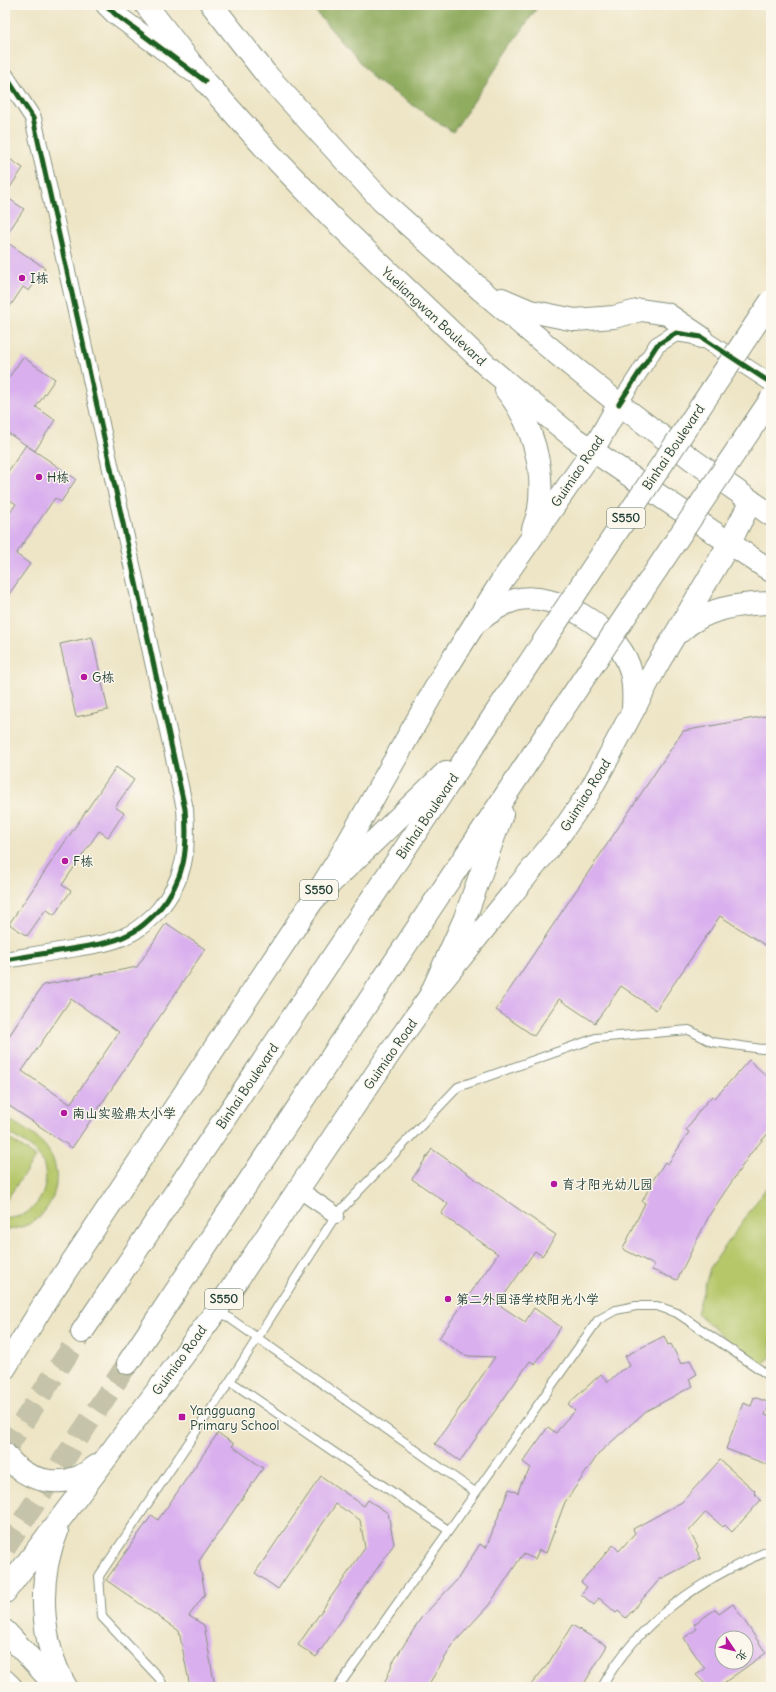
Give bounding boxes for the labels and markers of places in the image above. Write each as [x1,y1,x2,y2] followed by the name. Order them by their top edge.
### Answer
[30,270,49,287] place label: I栋
[17,273,27,283] marker: I栋
[47,469,69,486] place label: H栋
[34,472,44,482] marker: H栋
[92,669,114,686] place label: G栋
[79,672,89,682] marker: G栋
[73,853,93,870] place label: F栋
[60,856,70,866] marker: F栋
[72,1105,176,1122] place label: 南山实验鼎太小学
[59,1108,69,1118] marker: 南山实验鼎太小学
[562,1176,653,1193] place label: 育才阳光幼儿园
[549,1179,559,1189] marker: 育才阳光幼儿园
[456,1291,599,1308] place label: 第二外国语学校阳光小学
[443,1294,453,1304] marker: 第二外国语学校阳光小学
[190,1402,280,1434] place label: Yangguang Primary School
[177,1412,187,1422] marker: Yangguang Primary School

